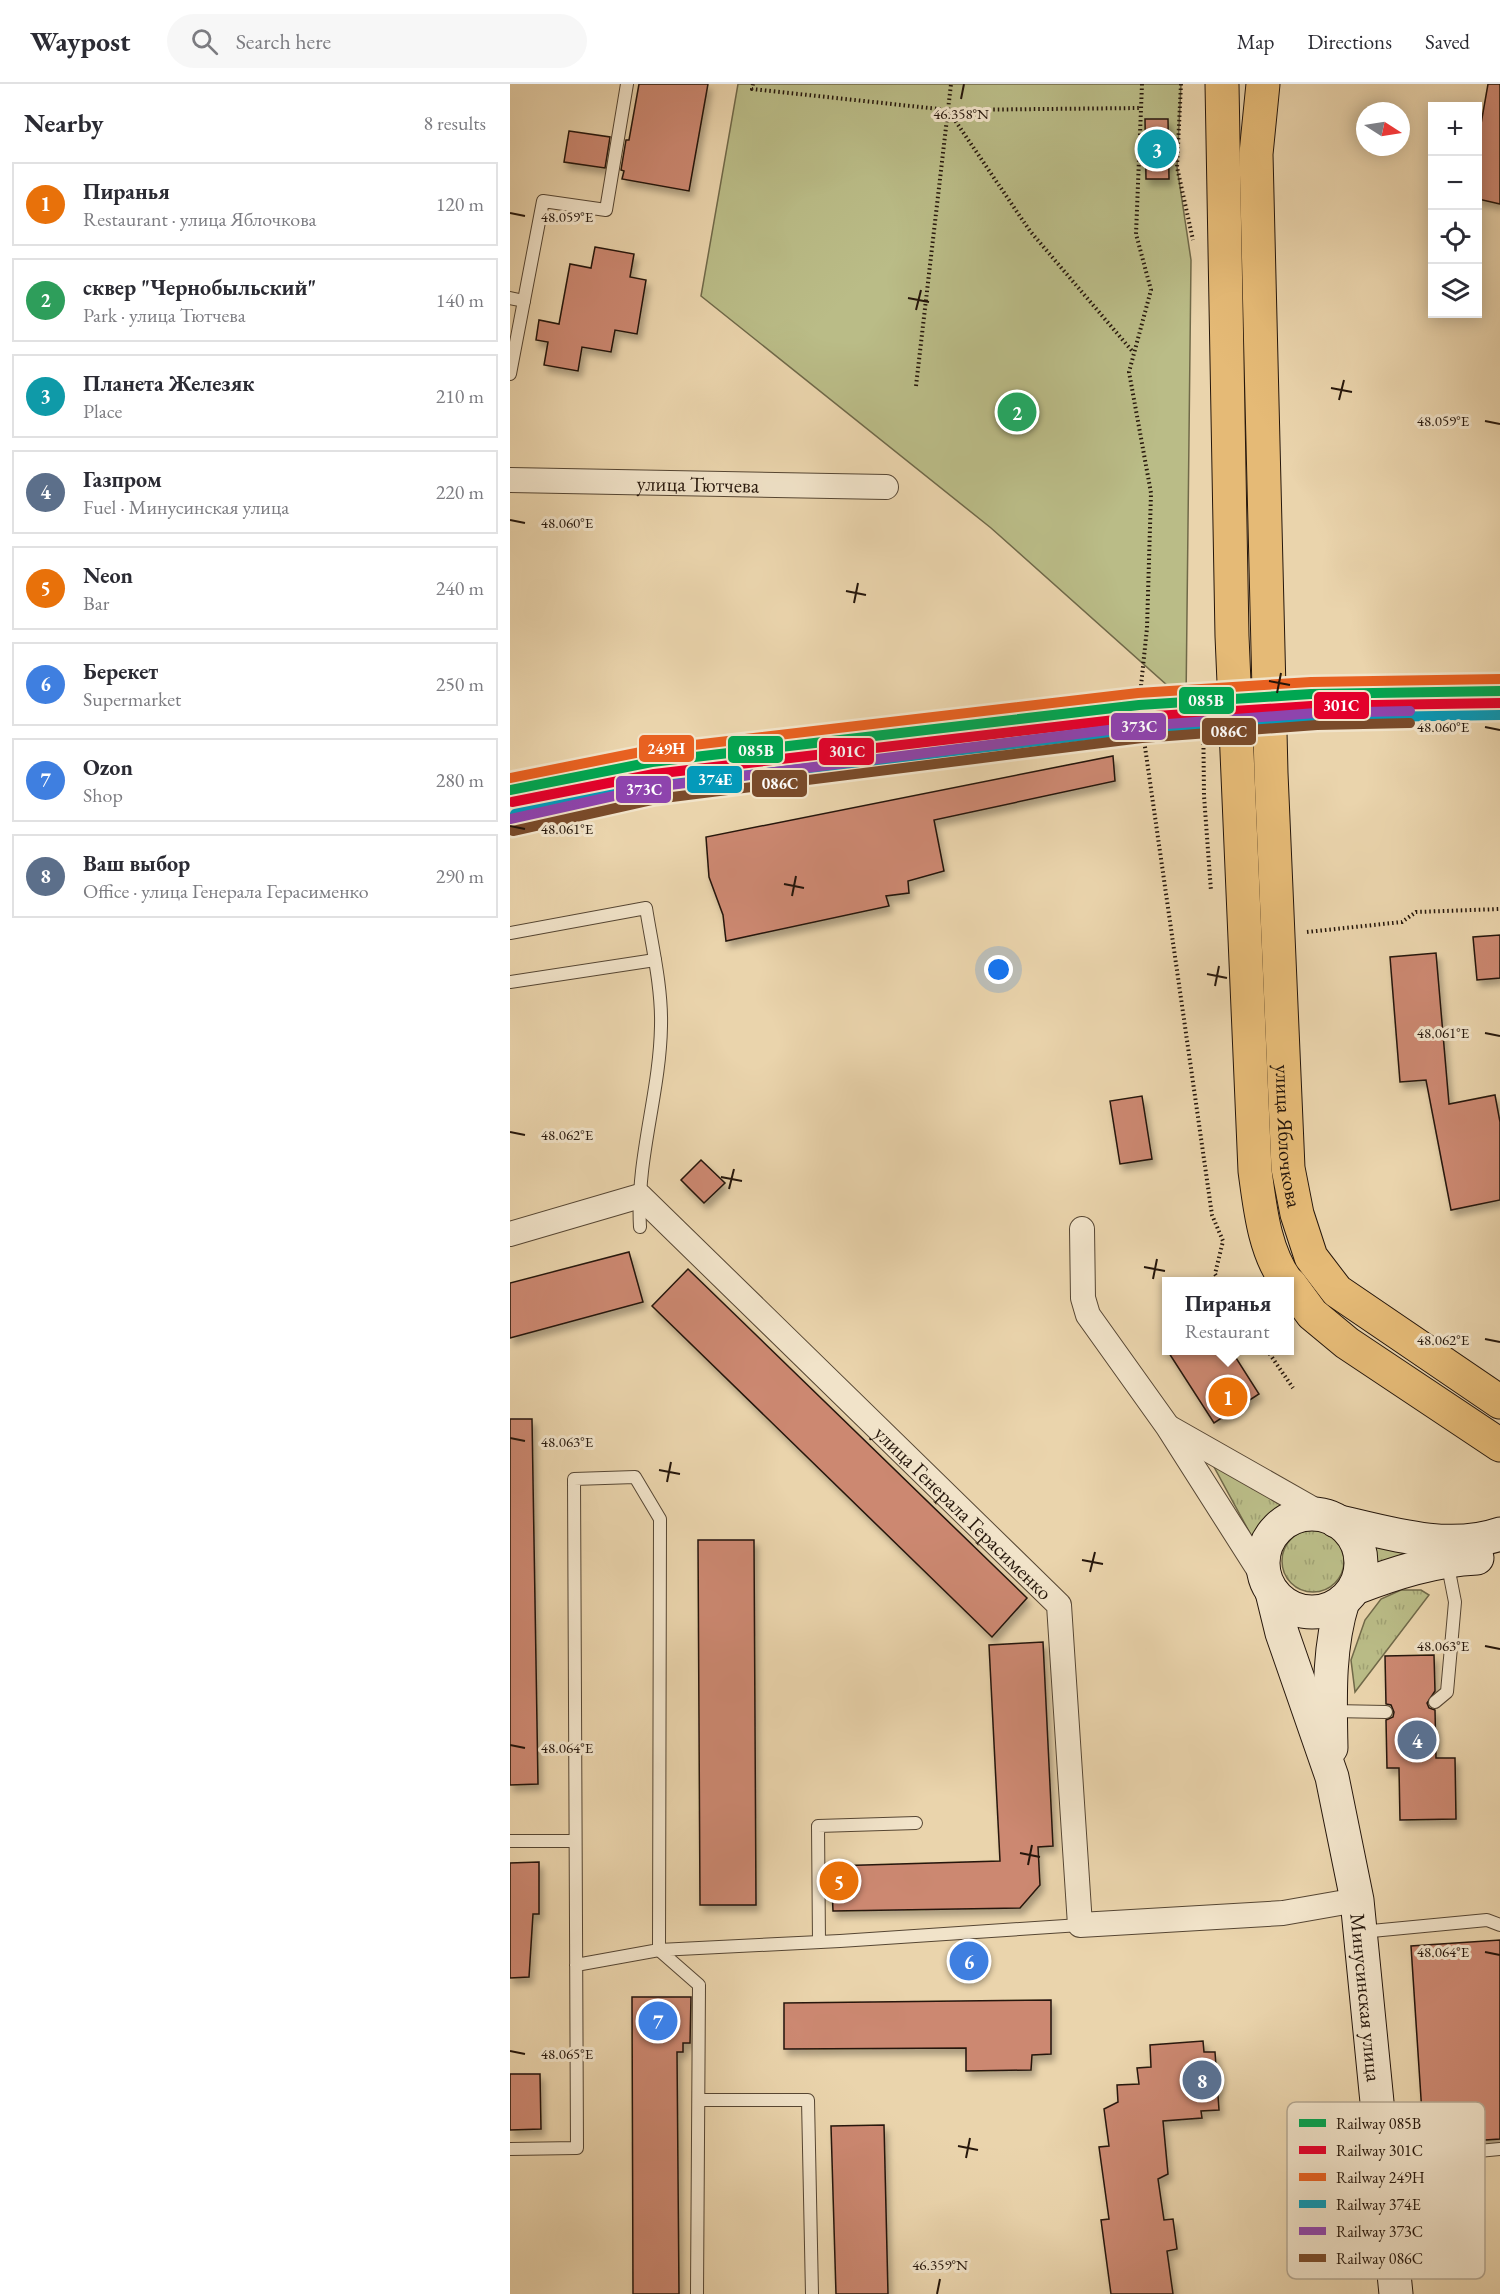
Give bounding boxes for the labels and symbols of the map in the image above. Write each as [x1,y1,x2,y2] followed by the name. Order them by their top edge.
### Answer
[1356,102,1410,156] north arrow
[933,104,989,123] text: 46.358°N
[1138,126,1176,172] pin: 3
[541,207,594,226] text: 48.059°E
[998,390,1036,434] pin: 2
[1417,411,1470,430] text: 48.059°E
[636,469,760,498] street label: улица Тютчева
[541,513,594,532] text: 48.060°E
[1178,686,1235,715] line badge: 085В
[1188,690,1224,711] text: 085В
[1313,691,1370,720] line badge: 301С
[1323,695,1359,716] text: 301С
[1110,712,1167,741] line badge: 373C
[1121,716,1157,737] text: 373C
[1201,717,1257,746] line badge: 086С
[1417,717,1470,736] text: 48.060°E
[1211,721,1247,742] text: 086С
[638,734,695,763] line badge: 249Н
[727,735,784,764] line badge: 085В
[818,737,875,766] line badge: 301С
[647,738,685,759] text: 249Н
[738,740,774,761] text: 085В
[829,741,865,762] text: 301С
[686,765,743,794] line badge: 374Е
[698,769,732,790] text: 374Е
[751,769,808,798] line badge: 086С
[762,773,798,794] text: 086С
[615,775,672,804] line badge: 373C
[626,779,662,800] text: 373C
[541,819,594,838] text: 48.061°E
[984,955,1013,984] your location
[1417,1023,1470,1042] text: 48.061°E
[1270,1064,1309,1210] street label: улица Яблочкова
[541,1125,594,1144] text: 48.062°E
[1417,1330,1470,1349] text: 48.062°E
[1208,1374,1248,1420] pin: 1
[869,1419,1059,1605] street label: улица Генерала Герасименко
[541,1432,594,1451] text: 48.063°E
[1417,1636,1470,1655] text: 48.063°E
[1398,1718,1436,1762] pin: 4
[541,1738,594,1757] text: 48.064°E
[820,1858,858,1904] pin: 5
[1345,1912,1388,2083] street label: Минусинская улица
[950,1938,988,1984] pin: 6
[1417,1942,1470,1961] text: 48.064°E
[638,1998,678,2044] pin: 7
[541,2044,594,2063] text: 48.065°E
[1182,2058,1222,2102] pin: 8
[1287,2102,1485,2279] legend
[1336,2113,1421,2134] text: Railway 085В
[1336,2140,1423,2161] text: Railway 301С
[1336,2167,1425,2188] text: Railway 249Н
[1336,2194,1421,2215] text: Railway 374Е
[1336,2221,1423,2242] text: Railway 373C
[1336,2248,1423,2269] text: Railway 086С
[912,2255,968,2274] text: 46.359°N

